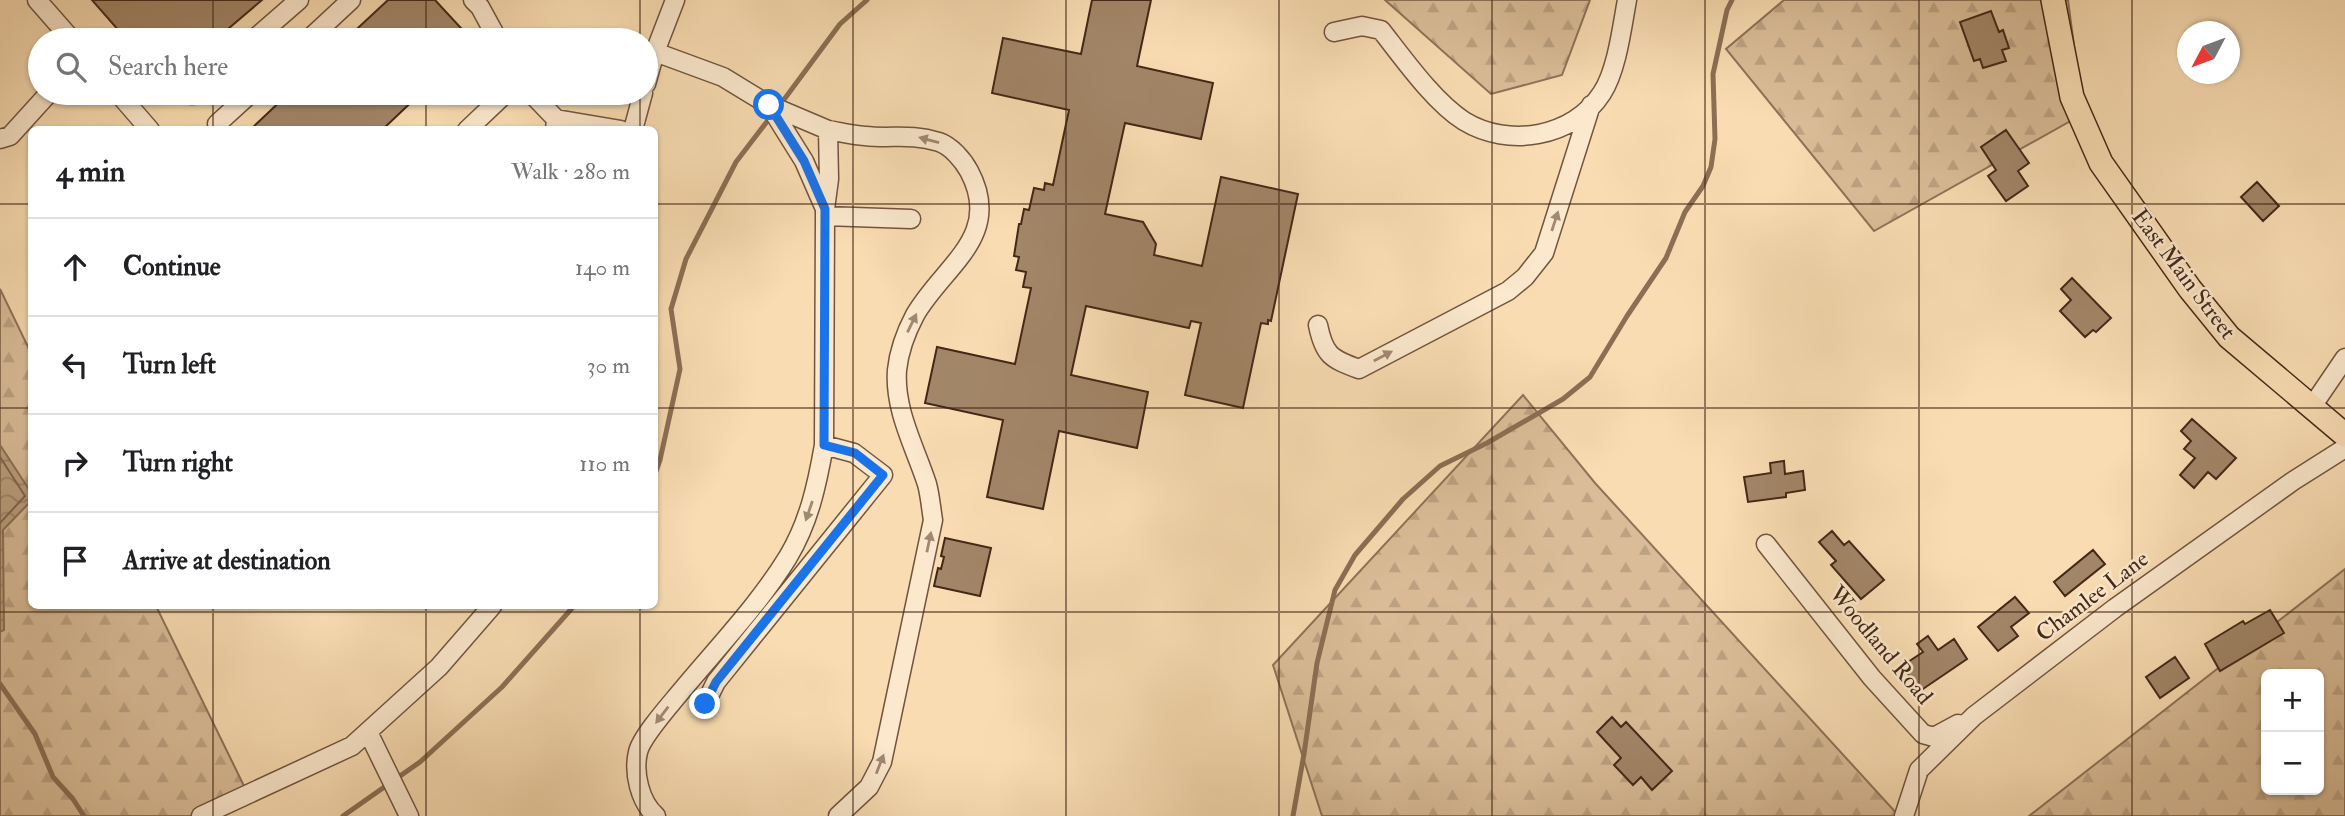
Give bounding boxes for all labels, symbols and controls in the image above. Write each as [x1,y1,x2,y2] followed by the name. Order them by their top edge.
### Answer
[2177,21,2240,84] north arrow
[28,28,658,105] search box
[52,48,90,86] icon: search
[108,51,228,83] text: Search here
[753,89,784,120] route start
[918,134,939,144] one-way arrow
[56,153,125,190] text: 4 min
[511,157,630,186] text: Walk · 280 m
[2125,203,2243,345] street label: East Main Street
[1550,210,1561,231] one-way arrow
[56,248,94,286] icon: ahead
[123,251,221,283] text: Continue
[575,253,630,282] text: 140 m
[906,313,917,333] one-way arrow
[56,346,94,384] icon: left
[123,349,216,381] text: Turn left
[587,351,630,380] text: 30 m
[1373,351,1393,362] one-way arrow
[56,444,94,482] icon: right
[123,447,233,479] text: Turn right
[579,449,630,478] text: 110 m
[803,501,814,522] one-way arrow
[923,531,934,553] one-way arrow
[56,542,94,580] icon: arrive
[2030,544,2154,648] street label: Chamlee Lane
[123,545,331,577] text: Arrive at destination
[1822,579,1939,710] street label: Woodland Road
[2261,669,2324,795] map controls
[2261,669,2324,732] button: +
[689,688,720,719] route end
[655,705,670,723] one-way arrow
[2261,732,2324,795] button: −
[875,753,886,774] one-way arrow

